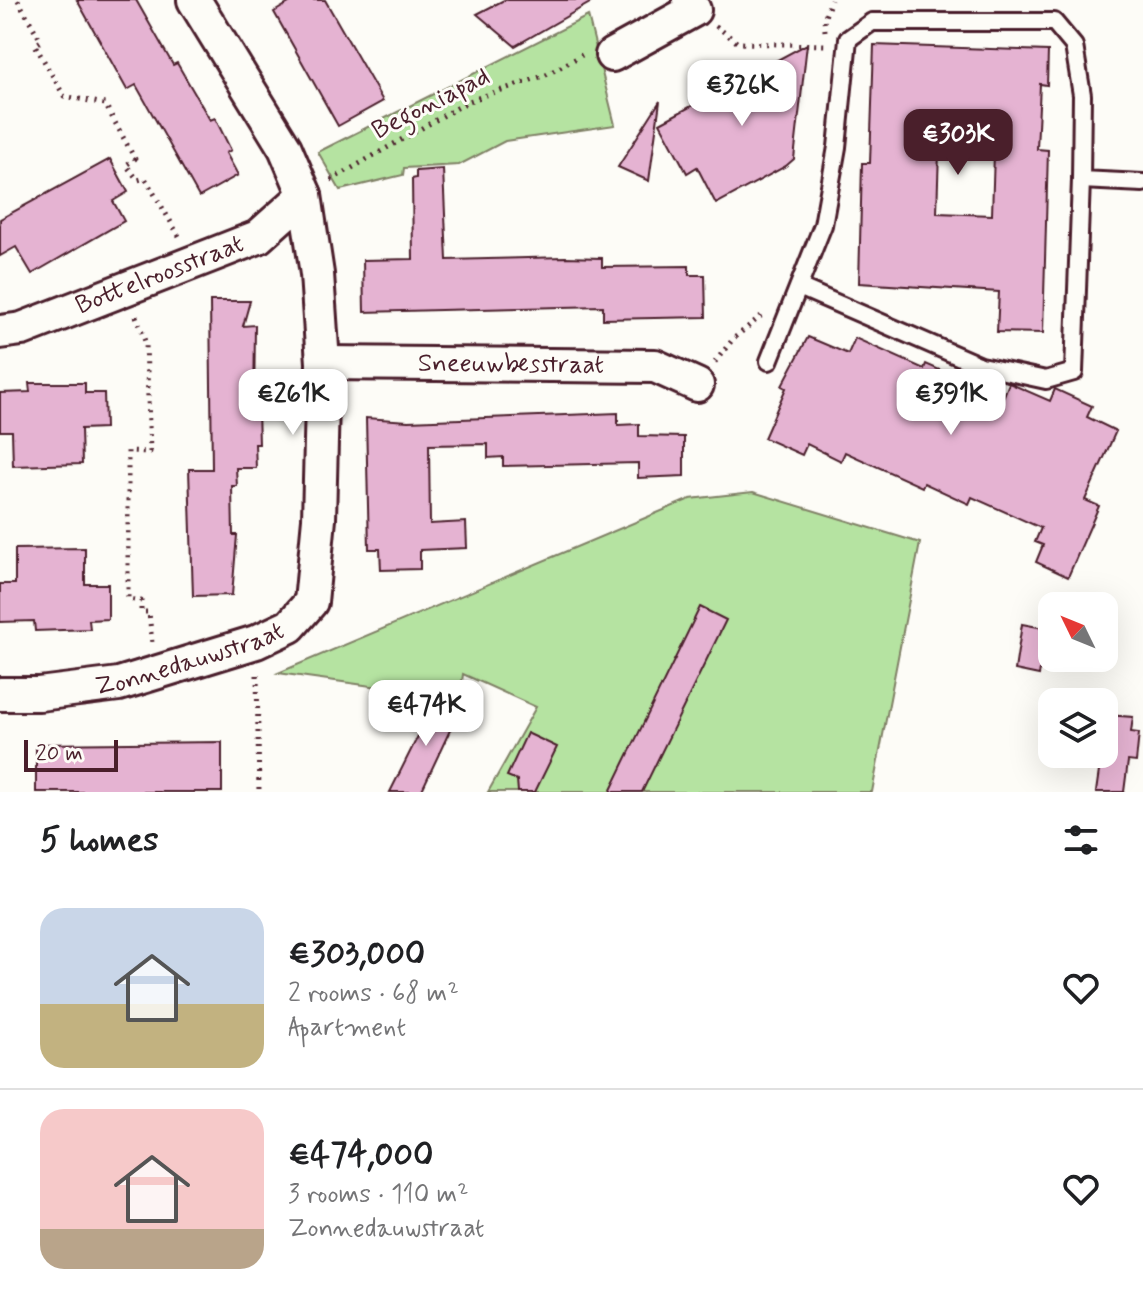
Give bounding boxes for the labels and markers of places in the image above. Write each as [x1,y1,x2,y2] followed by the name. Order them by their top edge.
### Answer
[686,60,798,128] pin: €326K
[902,109,1014,177] pin: €303K
[237,369,349,437] pin: €261K
[895,369,1007,437] pin: €391K
[370,680,482,748] pin: €474K

